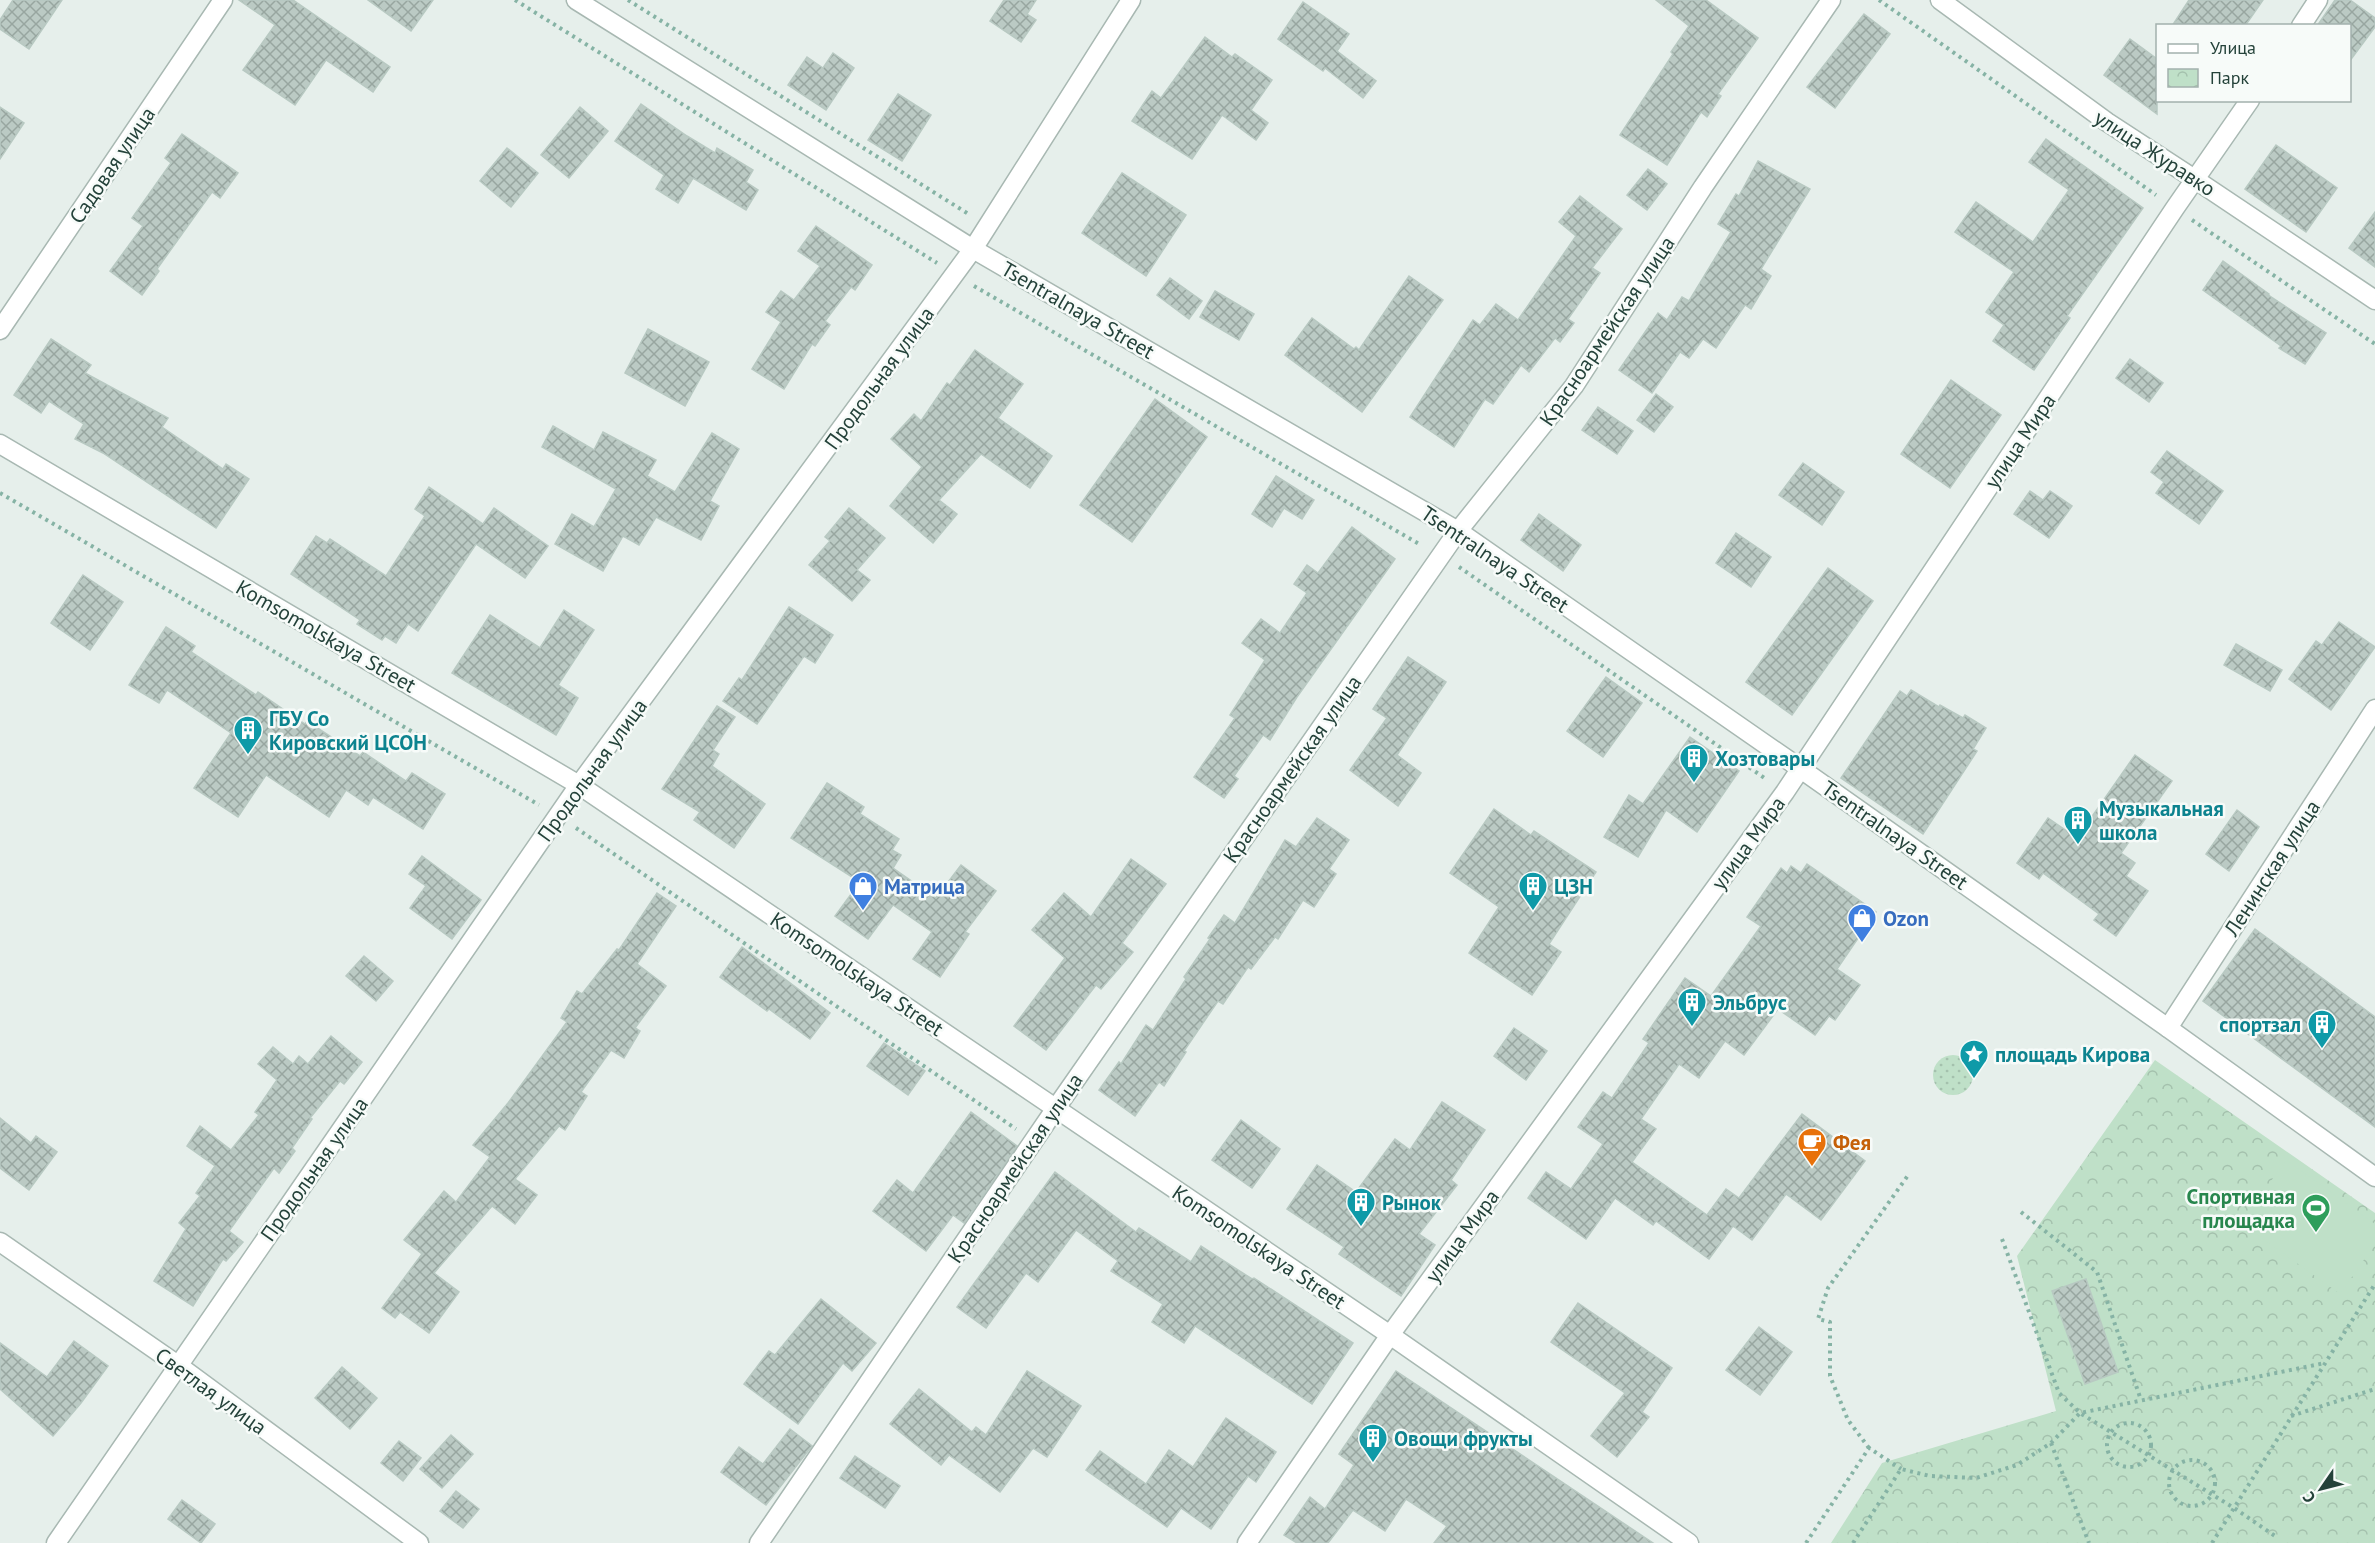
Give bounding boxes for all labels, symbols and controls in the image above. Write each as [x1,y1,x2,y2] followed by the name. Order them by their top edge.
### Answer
[2156,24,2351,102] legend
[2210,36,2256,59] text: Улица
[2210,66,2250,89] text: Парк
[63,102,161,228] street label: Садовая улица
[2089,104,2221,202] street label: улица Журавко
[1533,231,1681,431] street label: Красноармейская улица
[997,255,1159,365] street label: Tsentralnaya Street
[818,301,940,455] street label: Продольная улица
[1978,388,2062,494] street label: улица Мира
[1416,500,1574,618] street label: Tsentralnaya Street
[231,573,421,699] street label: Komsomolskaya Street
[1217,670,1367,868] street label: Красноармейская улица
[531,693,653,847] street label: Продольная улица
[269,705,427,756] place label: ГБУ Со Кировский ЦСОН
[232,714,264,756] building icon: ГБУ Со Кировский ЦСОН
[1678,742,1710,784] building icon: Хозтовары
[1715,745,1815,772] place label: Хозтовары
[1817,774,1973,896] street label: Tsentralnaya Street
[1705,791,1791,895] street label: улица Мира
[2099,795,2224,846] place label: Музыкальная школа
[2217,795,2326,942] street label: Ленинская улица
[2062,804,2094,846] building icon: Музыкальная школа
[847,870,879,912] shop icon: Матрица
[1517,870,1549,912] building icon: ЦЗН
[884,873,965,900] place label: Матрица
[1554,873,1593,900] place label: ЦЗН
[1846,902,1878,944] shop icon: Ozon
[1883,905,1929,932] place label: Ozon
[765,906,949,1042] street label: Komsomolskaya Street
[1676,986,1708,1028] building icon: Эльбрус
[1713,989,1787,1016] place label: Эльбрус
[2306,1008,2338,1050] building icon: спортзал
[2219,1011,2301,1038] place label: спортзал
[1958,1038,1990,1080] place icon: площадь Кирова
[1995,1041,2150,1068] place label: площадь Кирова
[941,1068,1089,1268] street label: Красноармейская улица
[254,1092,374,1246] street label: Продольная улица
[1796,1126,1828,1168] cafe icon: Фея
[1833,1129,1871,1156] place label: Фея
[1167,1179,1351,1315] street label: Komsomolskaya Street
[2187,1183,2295,1234] place label: Cпортивная площадка
[1419,1184,1505,1288] street label: улица Мира
[1345,1186,1377,1228] building icon: Рынок
[1382,1189,1442,1216] place label: Рынок
[2300,1192,2332,1234] sports icon: Cпортивная площадка
[150,1342,272,1440] street label: Светлая улица
[1357,1422,1389,1464] building icon: Овощи фрукты
[1394,1425,1533,1452] place label: Овощи фрукты
[2291,1459,2351,1519] north arrow
[2298,1488,2319,1507] text: С

